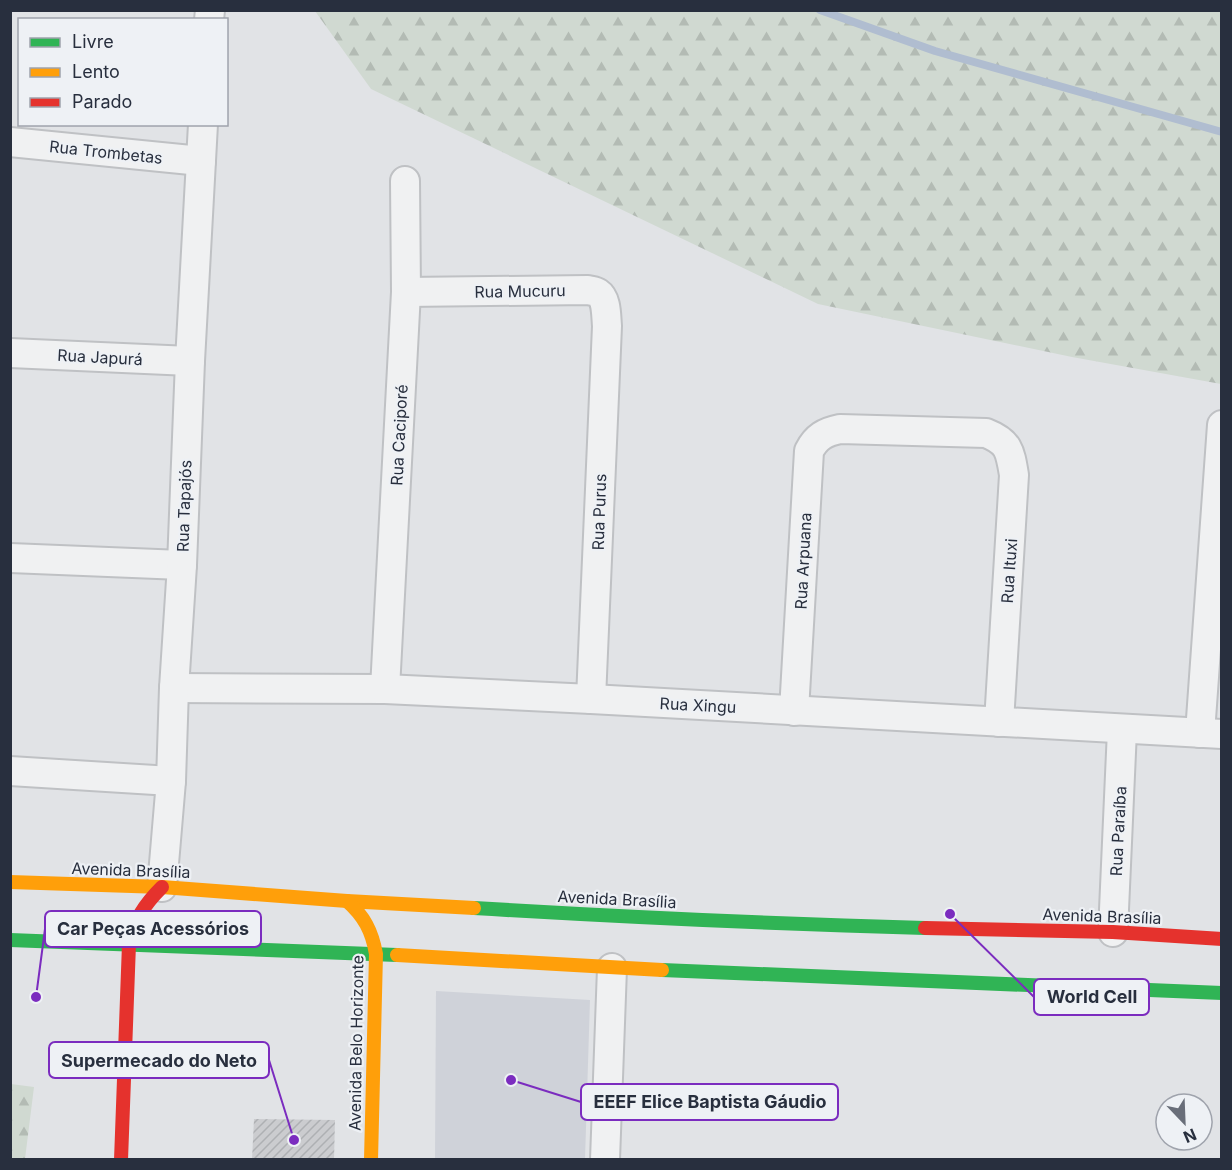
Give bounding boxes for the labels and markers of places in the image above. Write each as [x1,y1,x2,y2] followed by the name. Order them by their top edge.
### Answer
[45,911,261,947] callout: Car Peças Acessórios
[1034,979,1149,1015] callout: World Cell
[49,1042,269,1078] callout: Supermecado do Neto
[581,1084,838,1120] callout: EEEF Elice Baptista Gáudio

